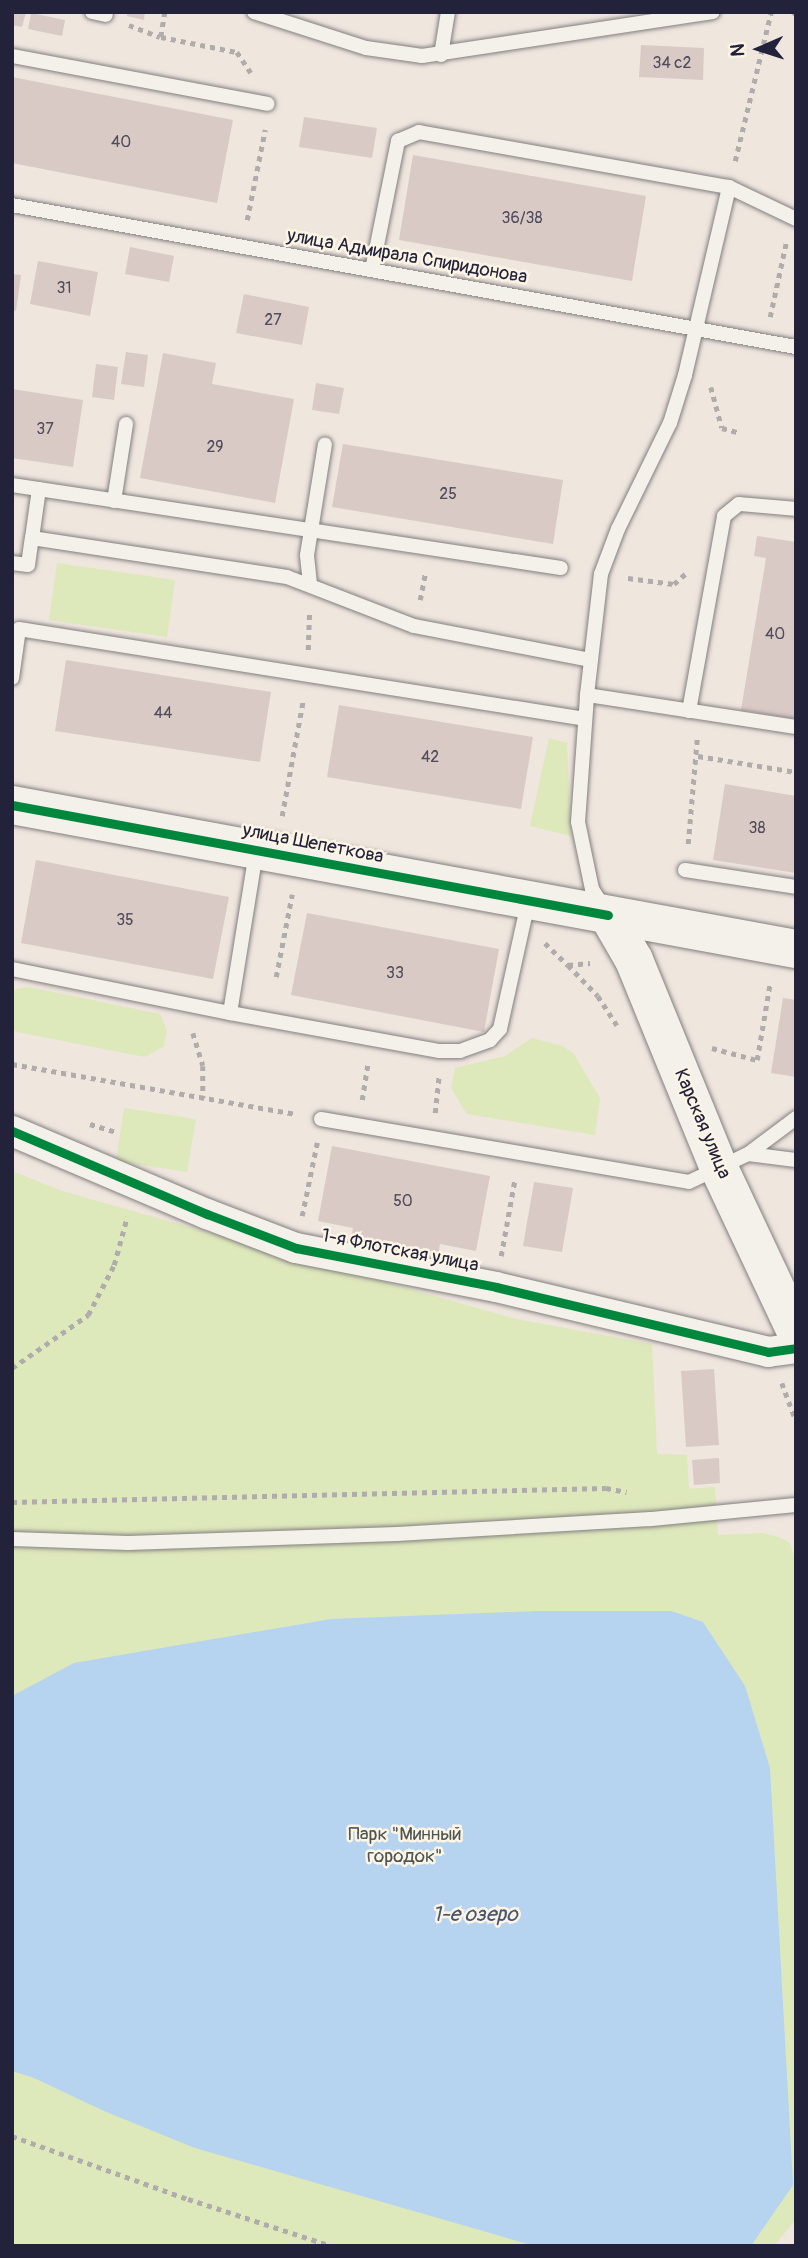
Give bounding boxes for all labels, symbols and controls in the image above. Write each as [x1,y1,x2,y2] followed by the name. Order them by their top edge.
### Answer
[724,14,794,84] north arrow
[726,43,750,57] text: N
[653,53,691,73] house number: 34 с2
[111,132,131,152] house number: 40
[502,208,542,228] house number: 36/38
[285,225,529,289] street label: улица Адмирала Спиридонова
[56,278,72,298] house number: 31
[264,310,282,330] house number: 27
[36,419,54,439] house number: 37
[206,437,224,457] house number: 29
[439,484,457,504] house number: 25
[765,624,785,644] house number: 40
[154,703,172,723] house number: 44
[421,747,439,767] house number: 42
[749,818,765,838] house number: 38
[241,819,385,869] street label: улица Шепеткова
[116,910,134,930] house number: 35
[386,963,404,983] house number: 33
[669,1066,735,1182] street label: Карская улица
[393,1191,413,1211] house number: 50
[319,1225,481,1277] street label: 1-я Флотская улица
[348,1824,462,1868] park label: Парк "Минный городок"
[432,1902,518,1928] water label: 1-е озеро

